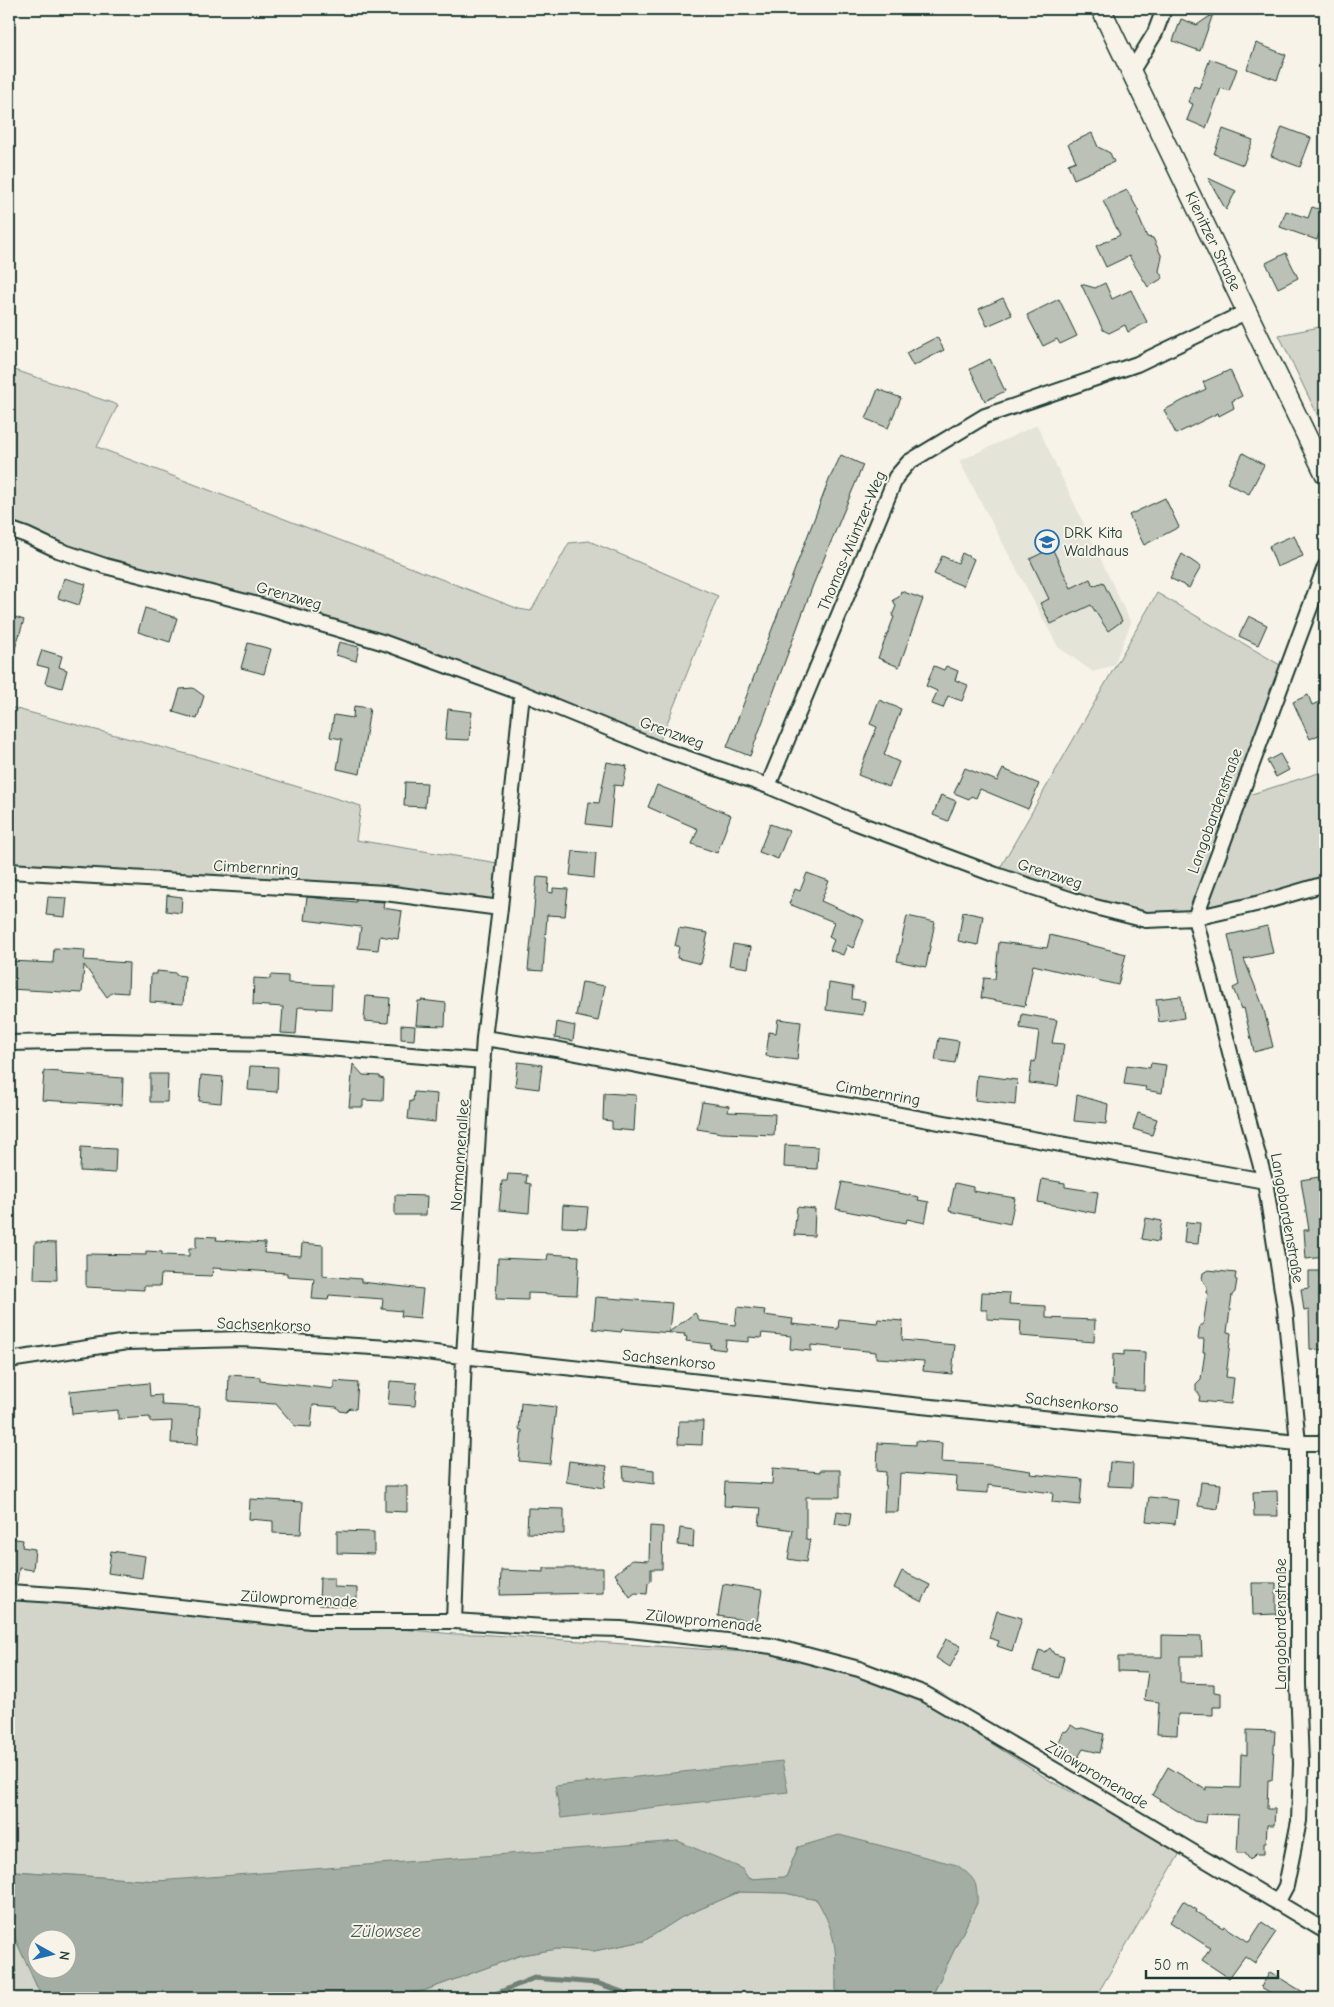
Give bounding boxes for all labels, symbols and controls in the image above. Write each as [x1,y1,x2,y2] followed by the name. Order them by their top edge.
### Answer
[1181,189,1245,294] street label: Kienitzer Straße
[814,468,890,614] street label: Thomas-Müntzer-Weg
[1064,524,1129,560] place label: DRK Kita Waldhaus
[1034,529,1060,555] school or university icon: DRK Kita Waldhaus
[254,578,324,614] street label: Grenzweg
[637,713,707,753] street label: Grenzweg
[1184,746,1246,876] street label: Langobardenstraße
[1015,855,1085,893] street label: Grenzweg
[213,857,299,879] street label: Cimbernring
[834,1077,922,1109] street label: Cimbernring
[447,1098,473,1212] street label: Normannenallee
[1267,1152,1307,1284] street label: Langobardenstraße
[217,1314,311,1336] street label: Sachsenkorso
[621,1346,717,1374] street label: Sachsenkorso
[1024,1389,1120,1417] street label: Sachsenkorso
[1272,1558,1290,1690] street label: Langobardenstraße
[240,1587,358,1611] street label: Zülowpromenade
[645,1606,763,1636] street label: Zülowpromenade
[1042,1737,1152,1813] street label: Zülowpromenade
[350,1921,421,1942] water label: Zülowsee
[28,1930,78,1980] north arrow
[1146,1947,1279,1979] scale bar
[55,1950,73,1961] text: N
[1154,1956,1189,1974] text: 50 m

